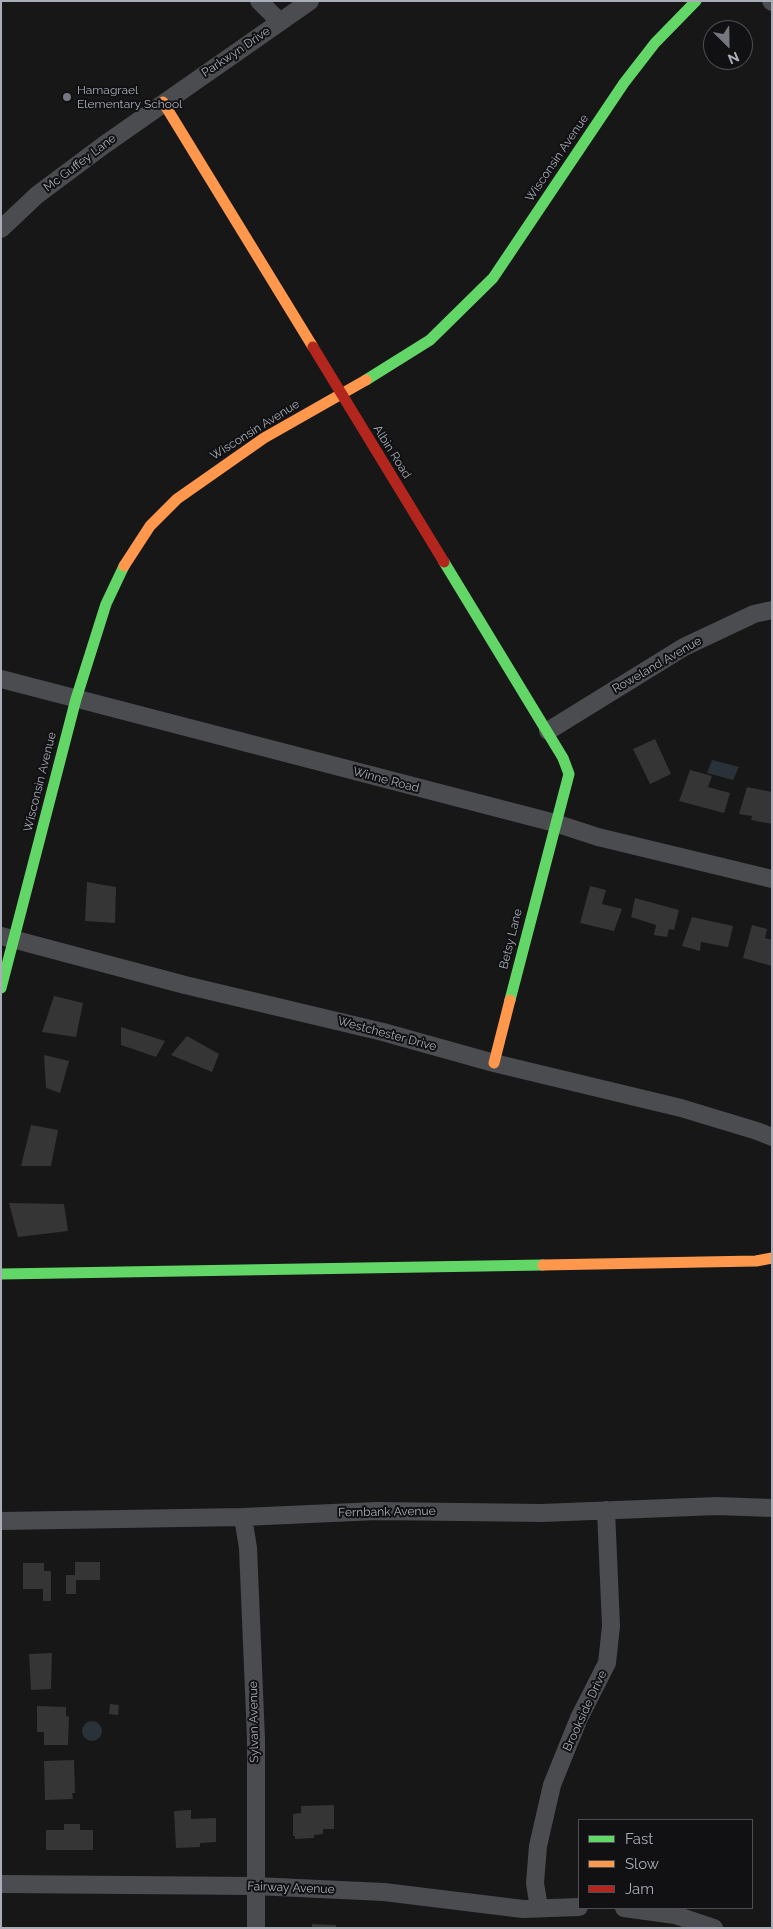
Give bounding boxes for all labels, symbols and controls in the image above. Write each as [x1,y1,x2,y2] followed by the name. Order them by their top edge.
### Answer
[703,20,753,70] north arrow
[199,24,273,80] street label: Parkwyn Drive
[725,48,742,67] text: N
[77,83,182,111] place label: Hamagrael Elementary School
[61,91,73,103] marker: Hamagrael Elementary School
[522,112,592,204] street label: Wisconsin Avenue
[41,131,119,195] street label: Mc Guffey Lane
[208,397,302,463] street label: Wisconsin Avenue
[370,423,414,481] street label: Albin Road
[610,634,704,696] street label: Roweland Avenue
[21,731,59,833] street label: Wisconsin Avenue
[351,764,421,796] street label: Winne Road
[497,907,525,971] street label: Betsy Lane
[336,1014,438,1054] street label: Westchester Drive
[338,1504,436,1520] street label: Fernbank Avenue
[560,1668,610,1754] street label: Brookside Drive
[246,1681,262,1763] street label: Sylvan Avenue
[578,1819,753,1909] legend
[625,1830,653,1848] text: Fast
[625,1855,659,1873] text: Slow
[247,1879,335,1897] street label: Fairway Avenue
[625,1880,654,1898] text: Jam

